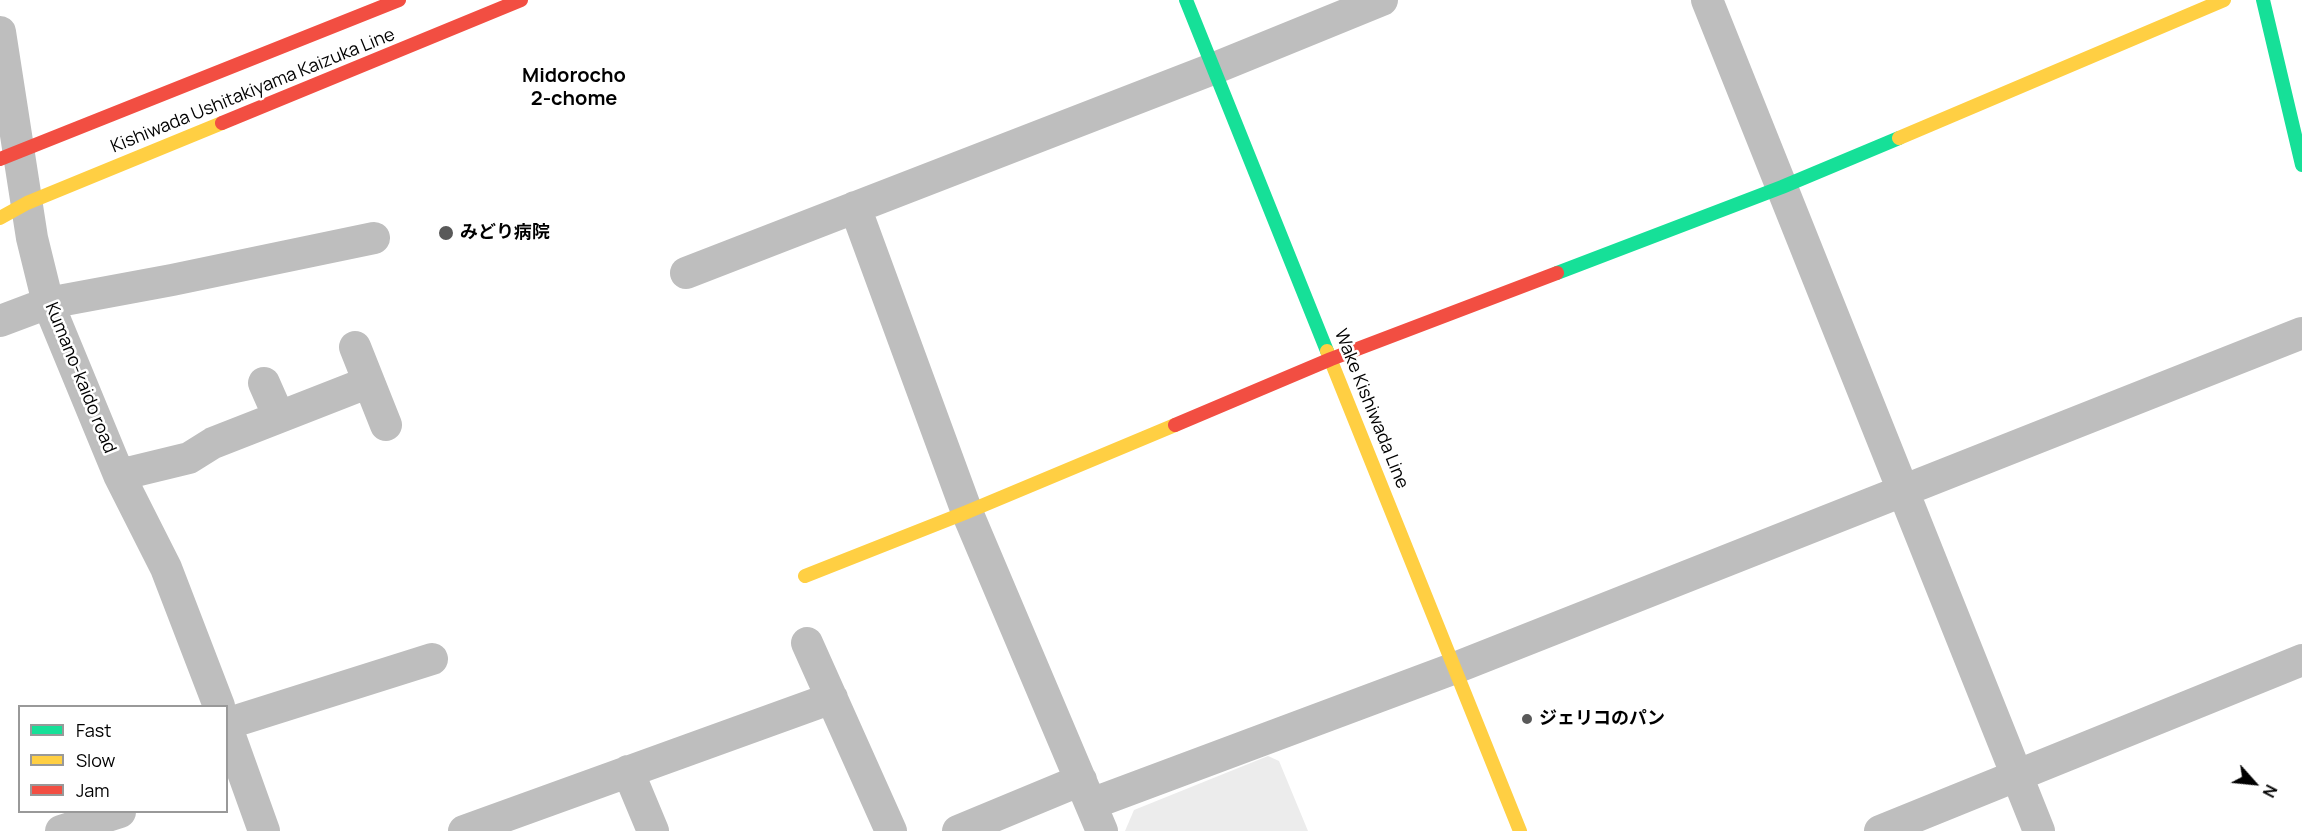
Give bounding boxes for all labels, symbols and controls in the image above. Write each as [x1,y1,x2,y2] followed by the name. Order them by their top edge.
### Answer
[108,24,398,158] street label: Kishiwada Ushitakiyama Kaizuka Line
[522,64,626,111] district label: Midorocho 2-chome
[460,222,550,244] place label: みどり病院
[437,224,455,242] marker: みどり病院
[40,300,120,456] street label: Kumano-kaido road
[1329,326,1413,492] street label: Wake Kishiwada Line
[18,705,228,813] legend
[1539,708,1665,730] place label: ジェリコのパン
[1520,712,1534,726] marker: ジェリコのパン
[76,718,111,742] text: Fast
[76,748,115,772] text: Slow
[2224,753,2284,813] north arrow
[76,778,110,802] text: Jam
[2258,781,2282,801] text: N

